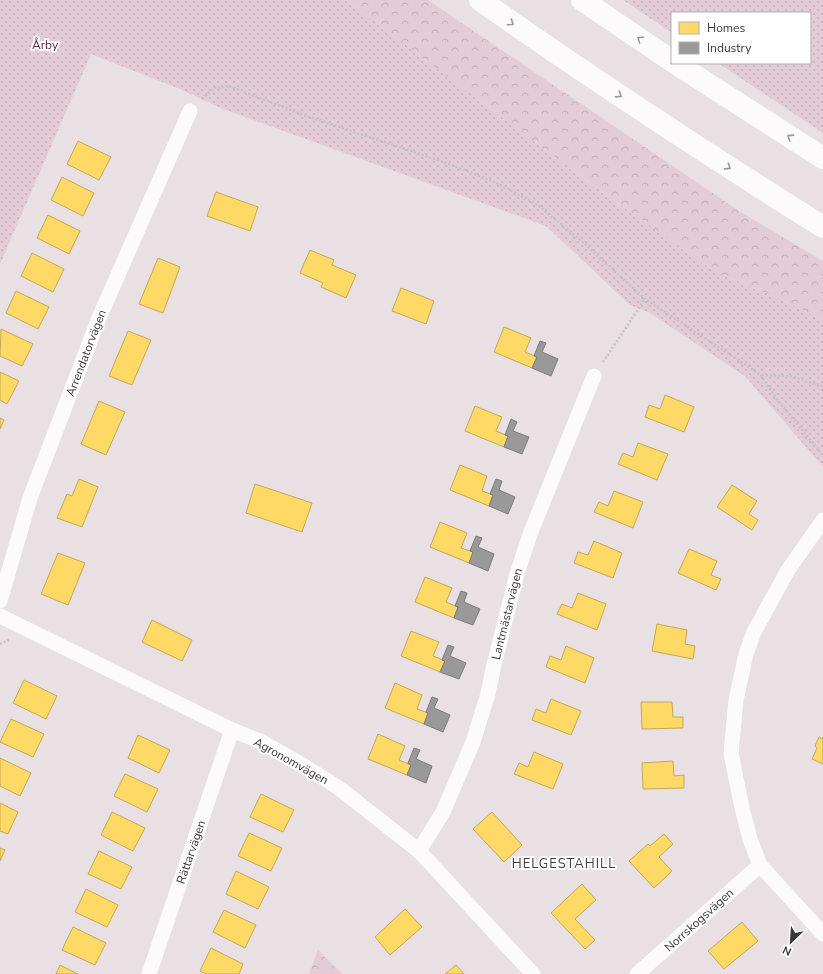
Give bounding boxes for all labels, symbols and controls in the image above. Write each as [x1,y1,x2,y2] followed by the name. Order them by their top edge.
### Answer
[671,12,811,64] legend
[507,18,514,25] one-way arrow
[707,20,745,36] text: Homes
[637,36,644,44] one-way arrow
[32,37,59,53] park label: Årby
[707,40,752,56] text: Industry
[615,90,622,97] one-way arrow
[787,134,794,141] one-way arrow
[724,162,731,170] one-way arrow
[62,307,110,399] street label: Arrendatorvägen
[488,566,526,662] street label: Lantmästarvägen
[251,734,331,788] street label: Agronomvägen
[173,818,209,886] street label: Rättarvägen
[512,855,616,873] district label: HELGESTAHILL
[661,885,737,955] street label: Norrskogsvägen
[771,922,811,962] north arrow
[780,942,794,959] text: N

